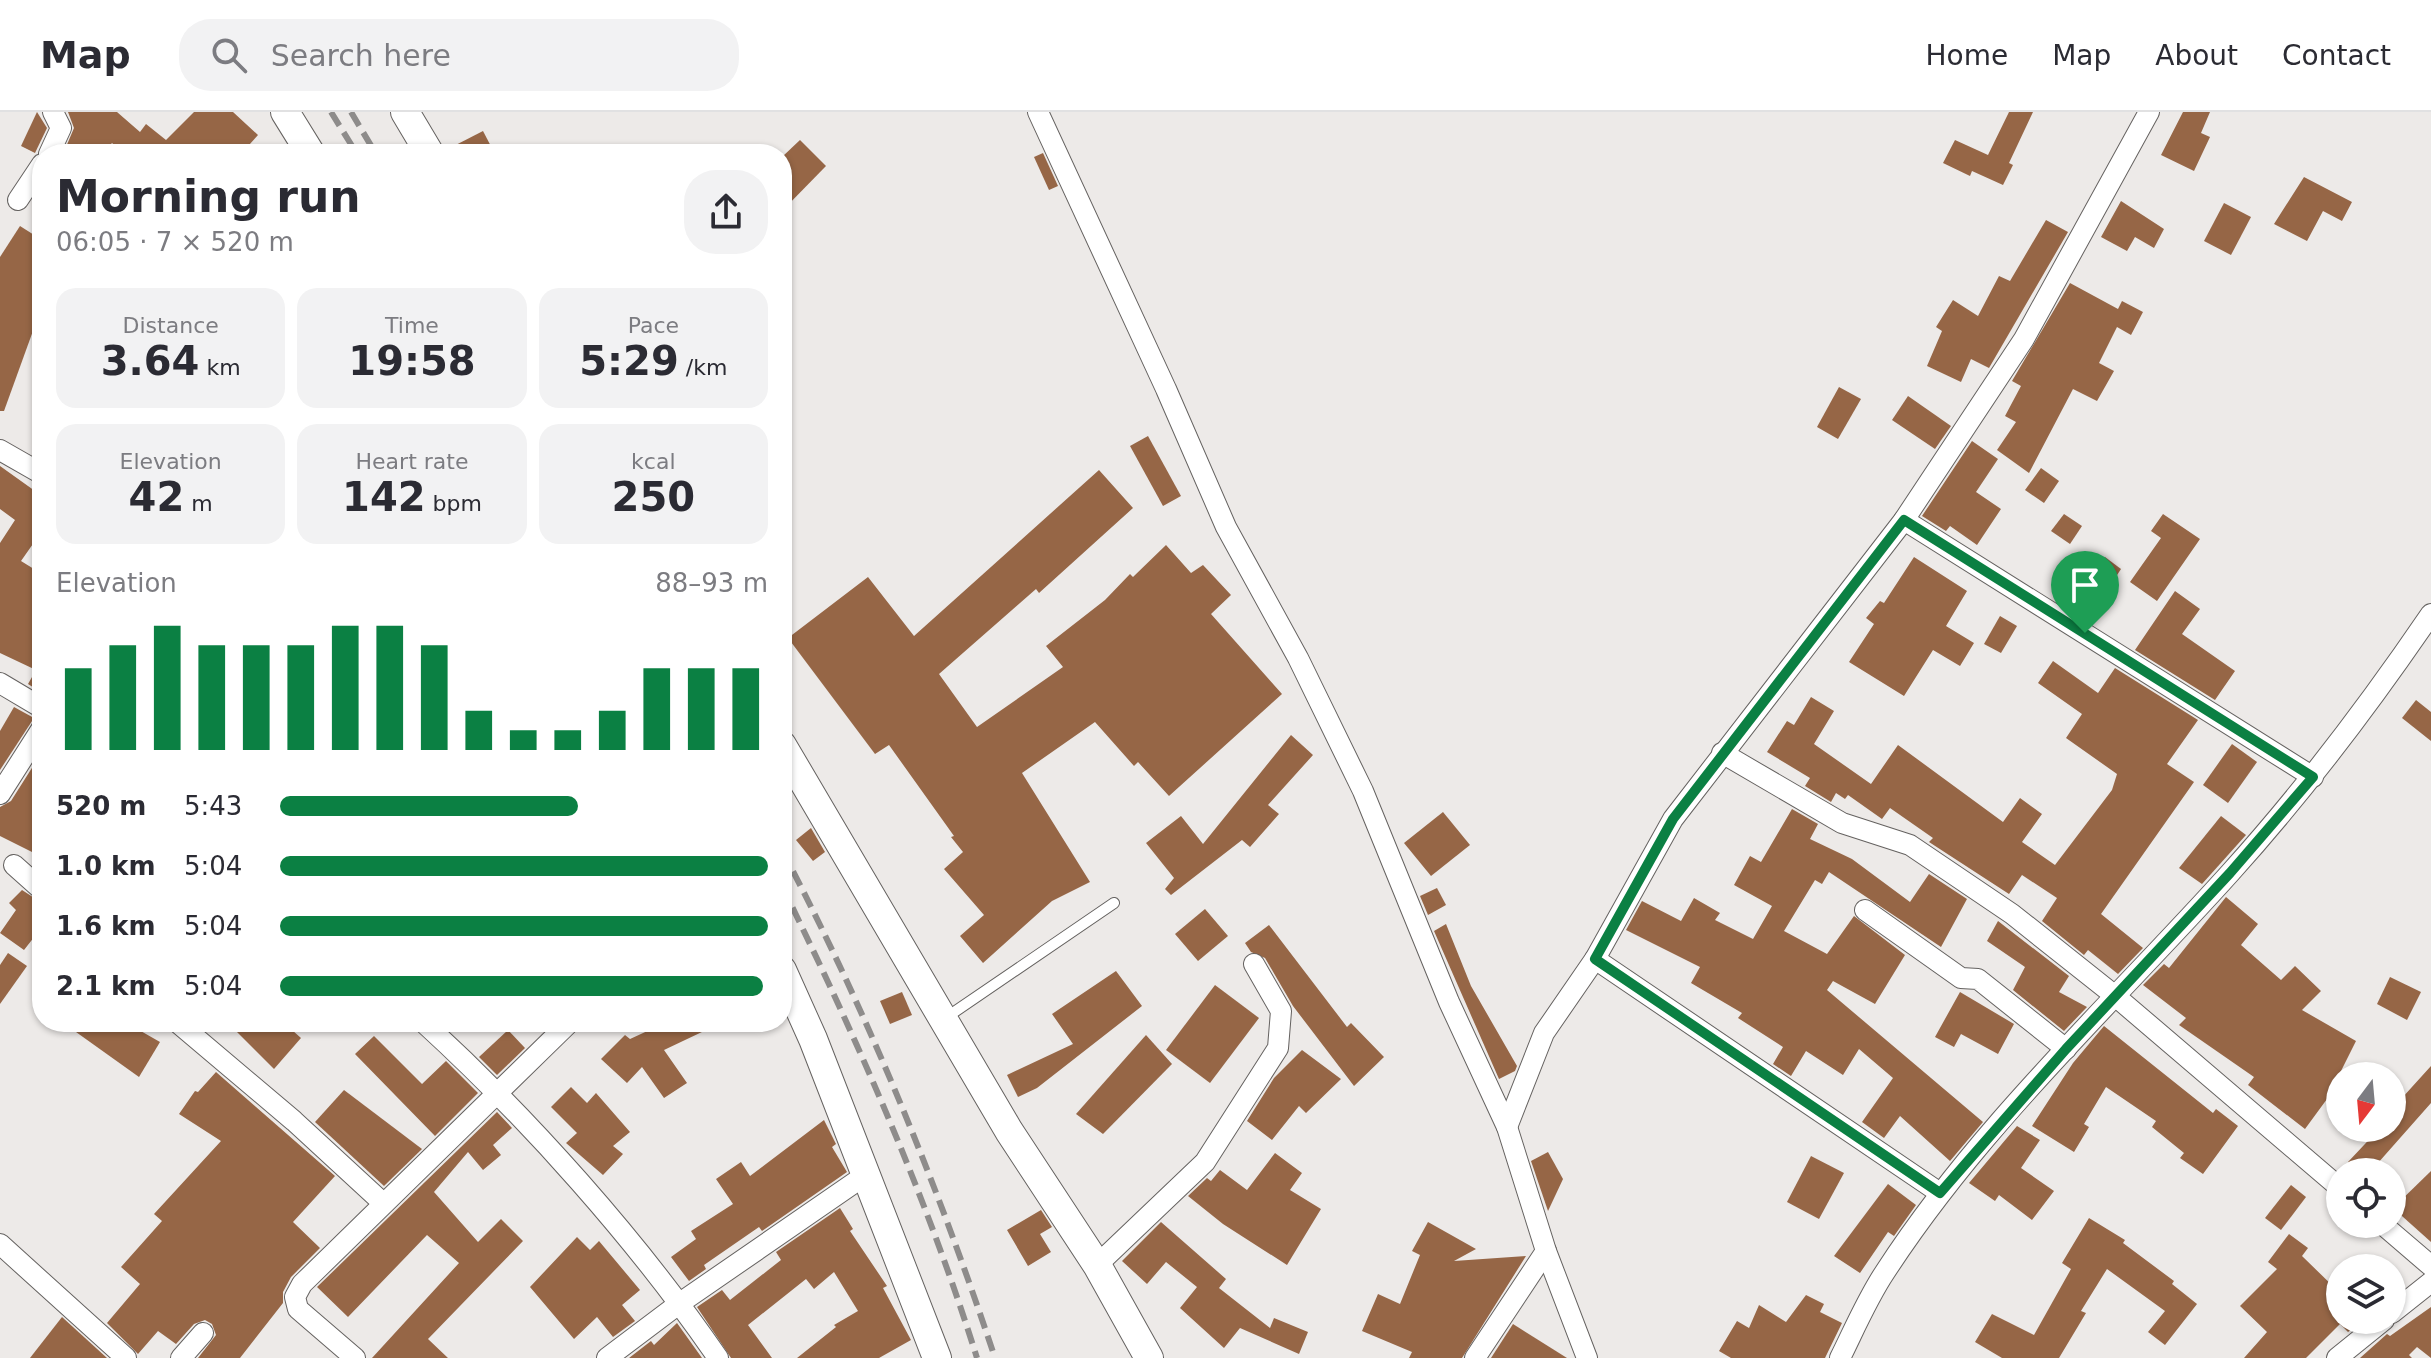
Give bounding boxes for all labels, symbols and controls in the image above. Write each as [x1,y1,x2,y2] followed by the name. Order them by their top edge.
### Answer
[179,19,739,91] search box
[40,33,131,77] text: Map
[207,33,251,77] icon: search
[271,38,451,73] text: Search here
[1925,39,2008,72] text: Home
[2052,39,2111,72] text: Map
[2155,39,2238,72] text: About
[2282,39,2391,72] text: Contact
[684,170,768,254] button: share
[56,171,361,222] text: Morning run
[56,227,294,257] text: 06:05 · 7 × 520 m
[123,313,219,338] text: Distance
[385,313,439,338] text: Time
[628,313,679,338] text: Pace
[101,338,199,384] text: 3.64
[348,338,476,384] text: 19:58
[579,338,679,384] text: 5:29
[199,355,241,380] text: km
[679,355,727,380] text: /km
[120,449,222,474] text: Elevation
[356,449,468,474] text: Heart rate
[631,449,676,474] text: kcal
[129,474,184,520] text: 42
[342,474,426,520] text: 142
[612,474,695,520] text: 250
[184,491,213,516] text: m
[426,491,482,516] text: bpm
[2051,551,2119,633] pin
[2063,563,2107,607] icon: arrive
[56,568,177,598] text: Elevation
[655,568,768,598] text: 88–93 m
[56,791,146,821] text: 520 m
[184,791,242,821] text: 5:43
[56,851,156,881] text: 1.0 km
[184,851,242,881] text: 5:04
[56,911,156,941] text: 1.6 km
[184,911,242,941] text: 5:04
[56,971,156,1001] text: 2.1 km
[184,971,242,1001] text: 5:04
[2326,1062,2406,1142] north arrow
[2326,1062,2406,1334] map controls
[2326,1158,2406,1238] button: locate
[2326,1254,2406,1334] button: layers

